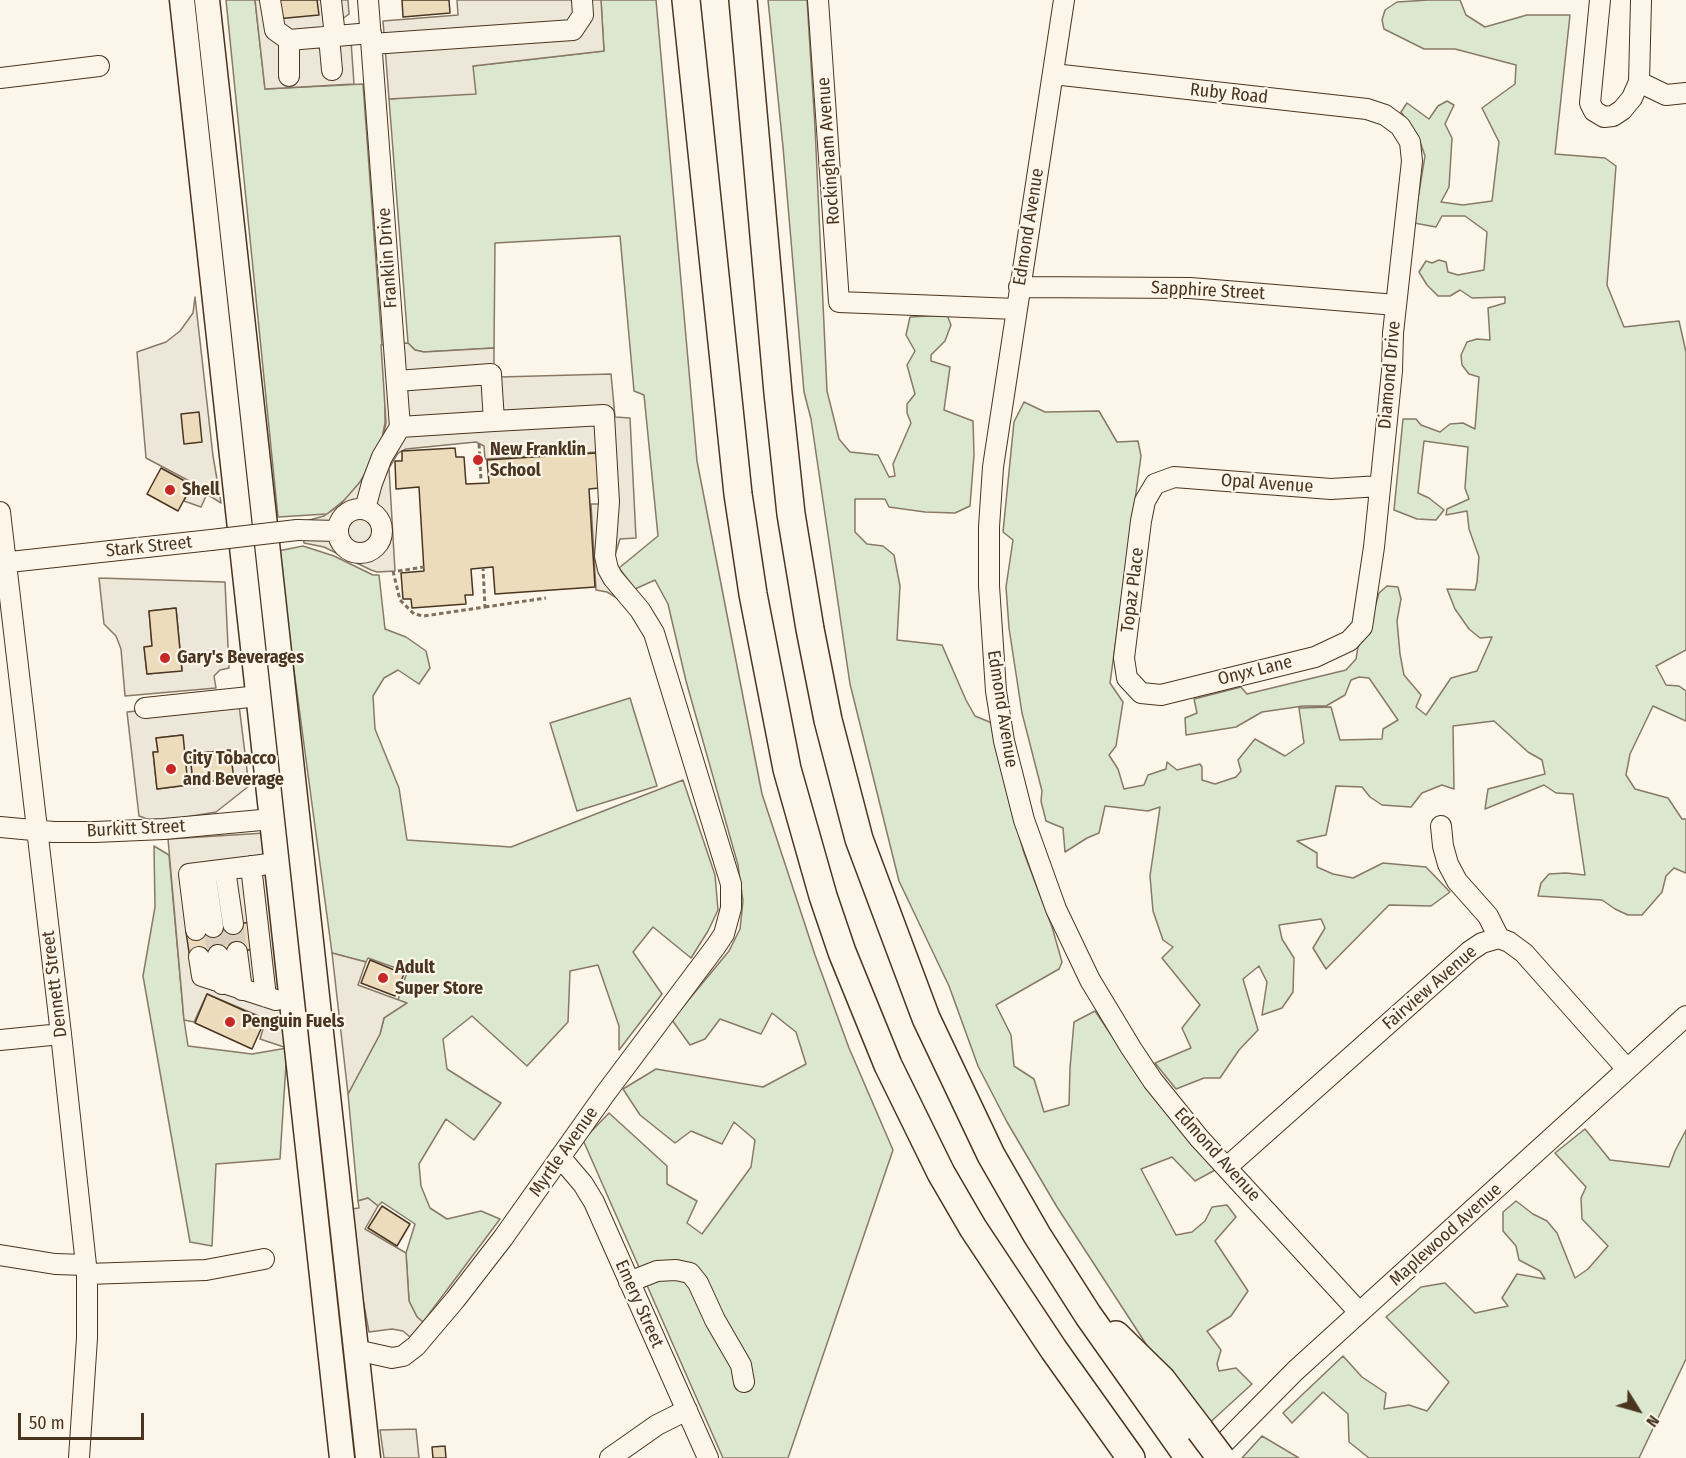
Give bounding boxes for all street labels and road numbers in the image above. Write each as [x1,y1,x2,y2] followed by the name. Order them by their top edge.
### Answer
[813,76,845,226] street label: Rockingham Avenue
[1189,79,1269,109] street label: Ruby Road
[1009,167,1049,287] street label: Edmond Avenue
[374,207,402,309] street label: Franklin Drive
[1150,277,1266,305] street label: Sapphire Street
[1375,320,1405,430] street label: Diamond Drive
[1220,470,1314,498] street label: Opal Avenue
[105,532,193,562] street label: Stark Street
[1117,546,1149,634] street label: Topaz Place
[982,649,1022,769] street label: Edmond Avenue
[1216,651,1294,691] street label: Onyx Lane
[86,816,186,842] street label: Burkitt Street
[38,929,72,1039] street label: Dennett Street
[1378,941,1482,1035] street label: Fairview Avenue
[525,1103,603,1201] street label: Myrtle Avenue
[1169,1104,1265,1206] street label: Edmond Avenue
[1385,1179,1507,1291] street label: Maplewood Avenue
[610,1257,668,1351] street label: Emery Street

